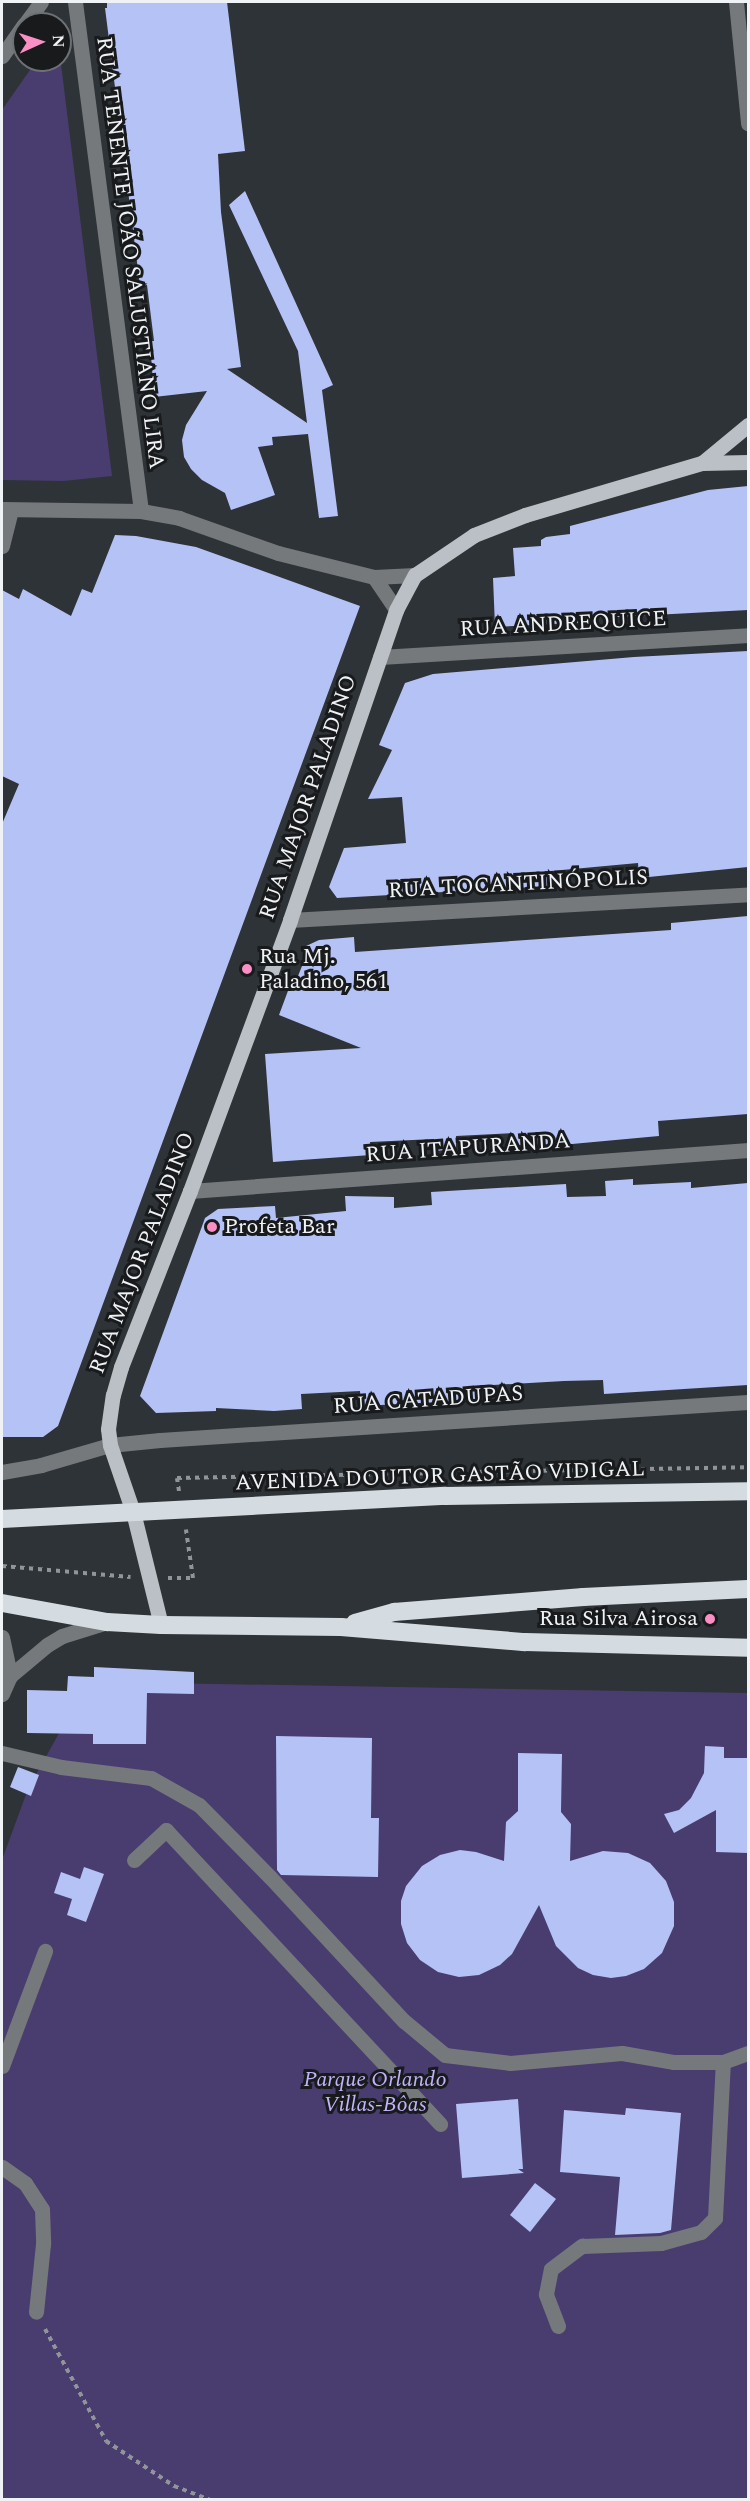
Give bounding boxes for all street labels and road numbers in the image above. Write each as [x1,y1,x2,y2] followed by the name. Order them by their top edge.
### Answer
[90,35,170,471] street label: RUA TENENTE JOÃO SALUSTIANO LIRA
[459,605,667,643] street label: RUA ANDREQUICE
[254,671,362,923] street label: RUA MAJOR PALADINO
[388,864,648,904] street label: RUA TOCANTINÓPOLIS
[84,1128,200,1378] street label: RUA MAJOR PALADINO
[365,1128,571,1168] street label: RUA ITAPURANDA
[332,1380,524,1420] street label: RUA CATADUPAS
[235,1456,645,1496] street label: AVENIDA DOUTOR GASTÃO VIDIGAL

